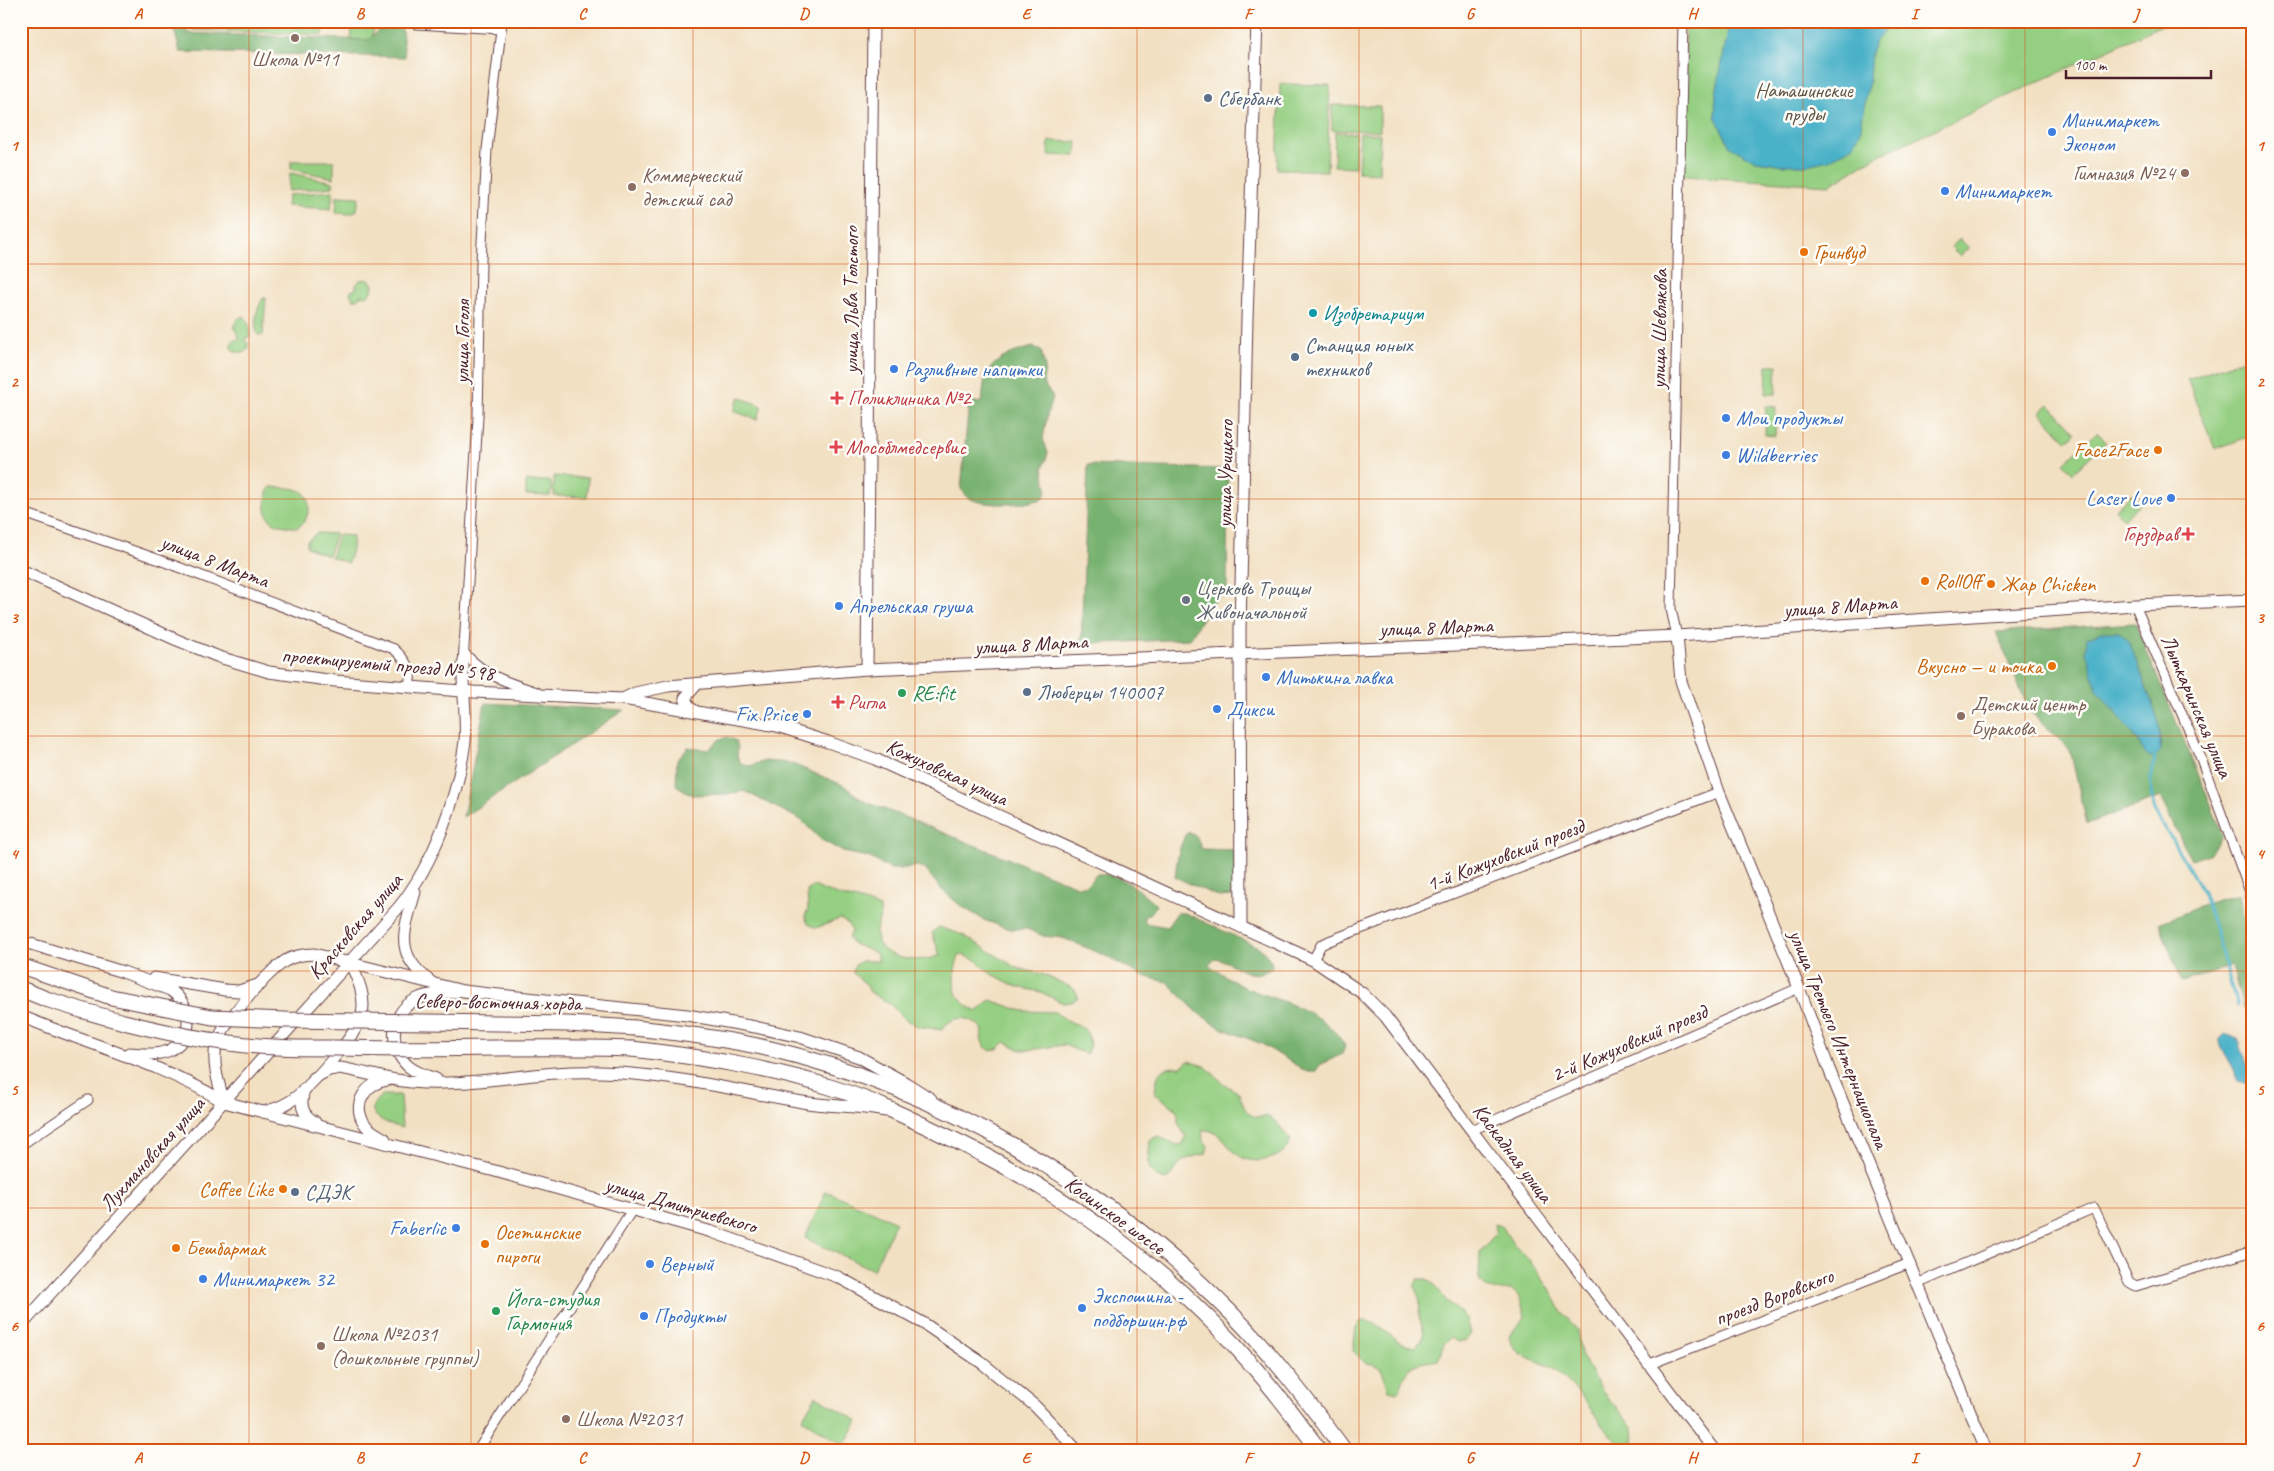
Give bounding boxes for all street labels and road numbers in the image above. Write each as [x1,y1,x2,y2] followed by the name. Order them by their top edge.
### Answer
[838,225,864,376] street label: улица Льва Толстого
[1645,267,1673,391] street label: улица Шевлякова
[448,298,476,386] street label: улица Гоголя
[1211,418,1239,530] street label: улица Урицкого
[156,528,274,594] street label: улица 8 Марта
[1781,589,1899,623] street label: улица 8 Марта
[1377,612,1495,642] street label: улица 8 Марта
[972,628,1090,660] street label: улица 8 Марта
[2155,631,2240,783] street label: Лыткаринская улица
[281,642,498,686] street label: проектируемый проезд № 598
[882,733,1013,812] street label: Кожуховская улица
[1422,812,1590,897] street label: 1-й Кожуховский проезд
[302,866,409,984] street label: Красковская улица
[1782,924,1896,1154] street label: улица Третьего Интернационала
[415,988,584,1016] street label: Северо-восточная хорда
[1547,997,1713,1088] street label: 2-й Кожуховский проезд
[94,1090,211,1217] street label: Лухмановская улица
[1467,1098,1560,1209] street label: Каскадная улица
[601,1170,762,1240] street label: улица Дмитриевского
[1060,1170,1171,1261] street label: Косинское шоссе
[1711,1262,1838,1331] street label: проезд Воровского

